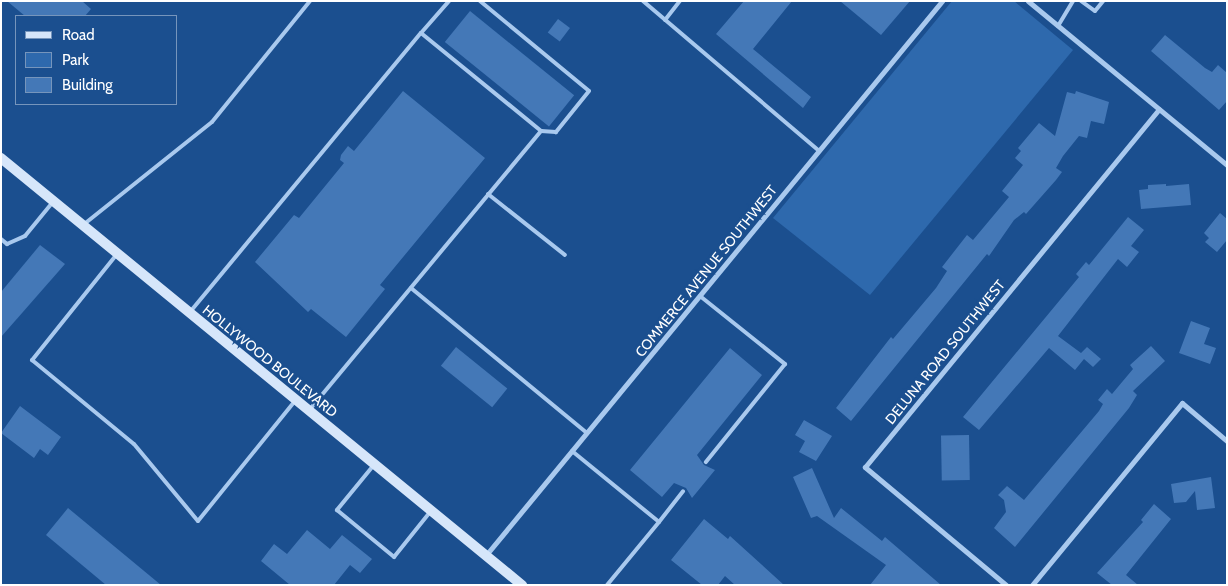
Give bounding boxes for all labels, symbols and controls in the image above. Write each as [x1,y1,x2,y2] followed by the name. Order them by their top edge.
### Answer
[15,15,178,105] legend
[62,26,95,44] text: Road
[62,51,89,69] text: Park
[62,76,113,94] text: Building
[632,182,780,360] street label: COMMERCE AVENUE SOUTHWEST
[882,277,1008,427] street label: DELUNA ROAD SOUTHWEST
[199,301,341,421] street label: HOLLYWOOD BOULEVARD

